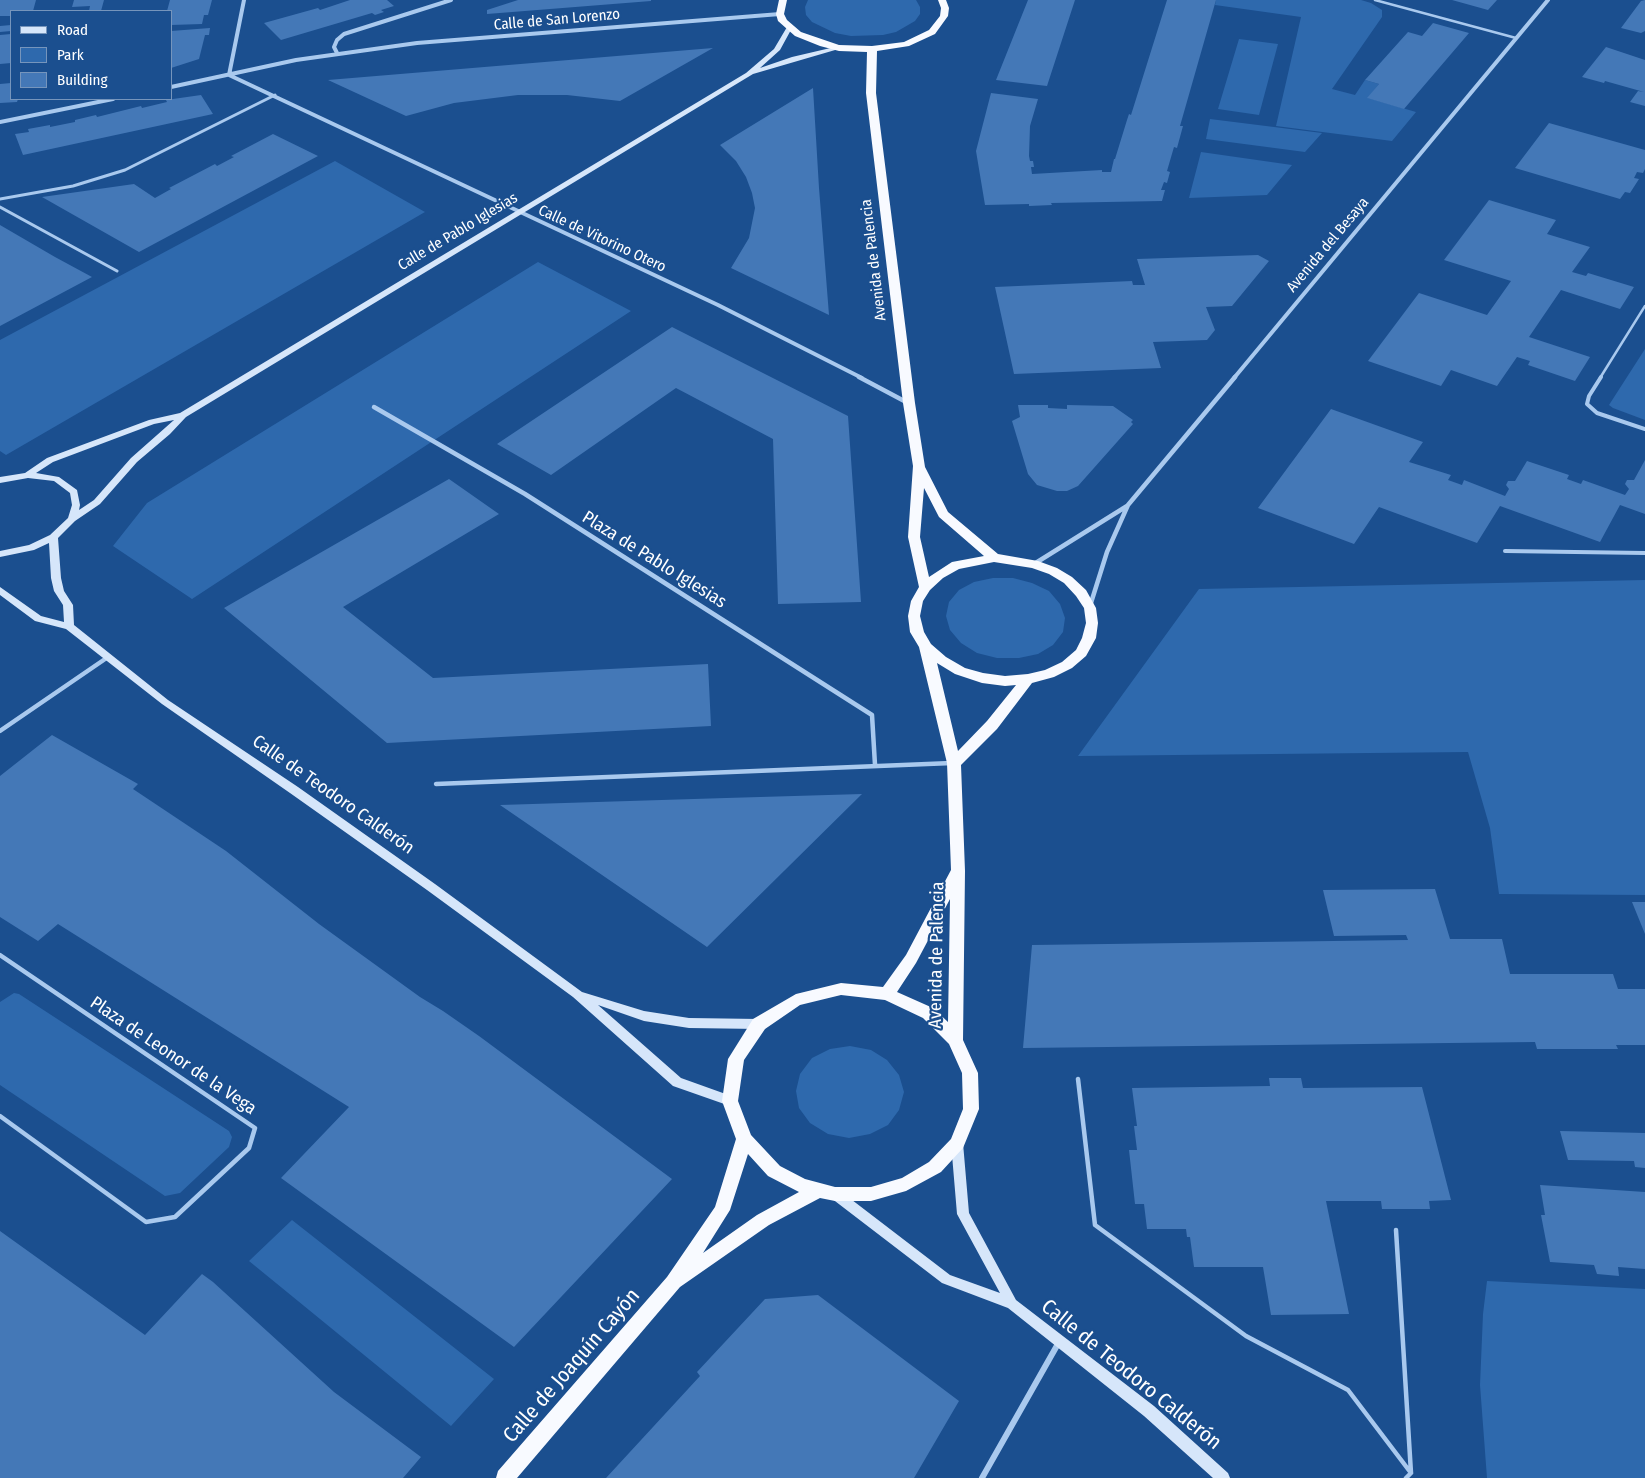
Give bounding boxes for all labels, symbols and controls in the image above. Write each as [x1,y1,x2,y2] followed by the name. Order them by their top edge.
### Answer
[493,6,621,34] street label: Calle de San Lorenzo
[10,10,172,100] legend
[57,21,88,39] text: Road
[57,46,84,64] text: Park
[57,71,108,89] text: Building
[395,189,521,275] street label: Calle de Pablo Iglesias
[1283,194,1373,296] street label: Avenida del Besaya
[858,198,890,322] street label: Avenida de Palencia
[535,201,669,277] street label: Calle de Vitorino Otero
[578,507,730,613] street label: Plaza de Pablo Iglesias
[248,731,418,859] street label: Calle de Teodoro Calderón
[925,881,949,1029] street label: Avenida de Palencia
[86,992,260,1120] street label: Plaza de Leonor de la Vega
[498,1284,646,1448] street label: Calle de Joaquín Cayón
[1036,1294,1226,1456] street label: Calle de Teodoro Calderón

